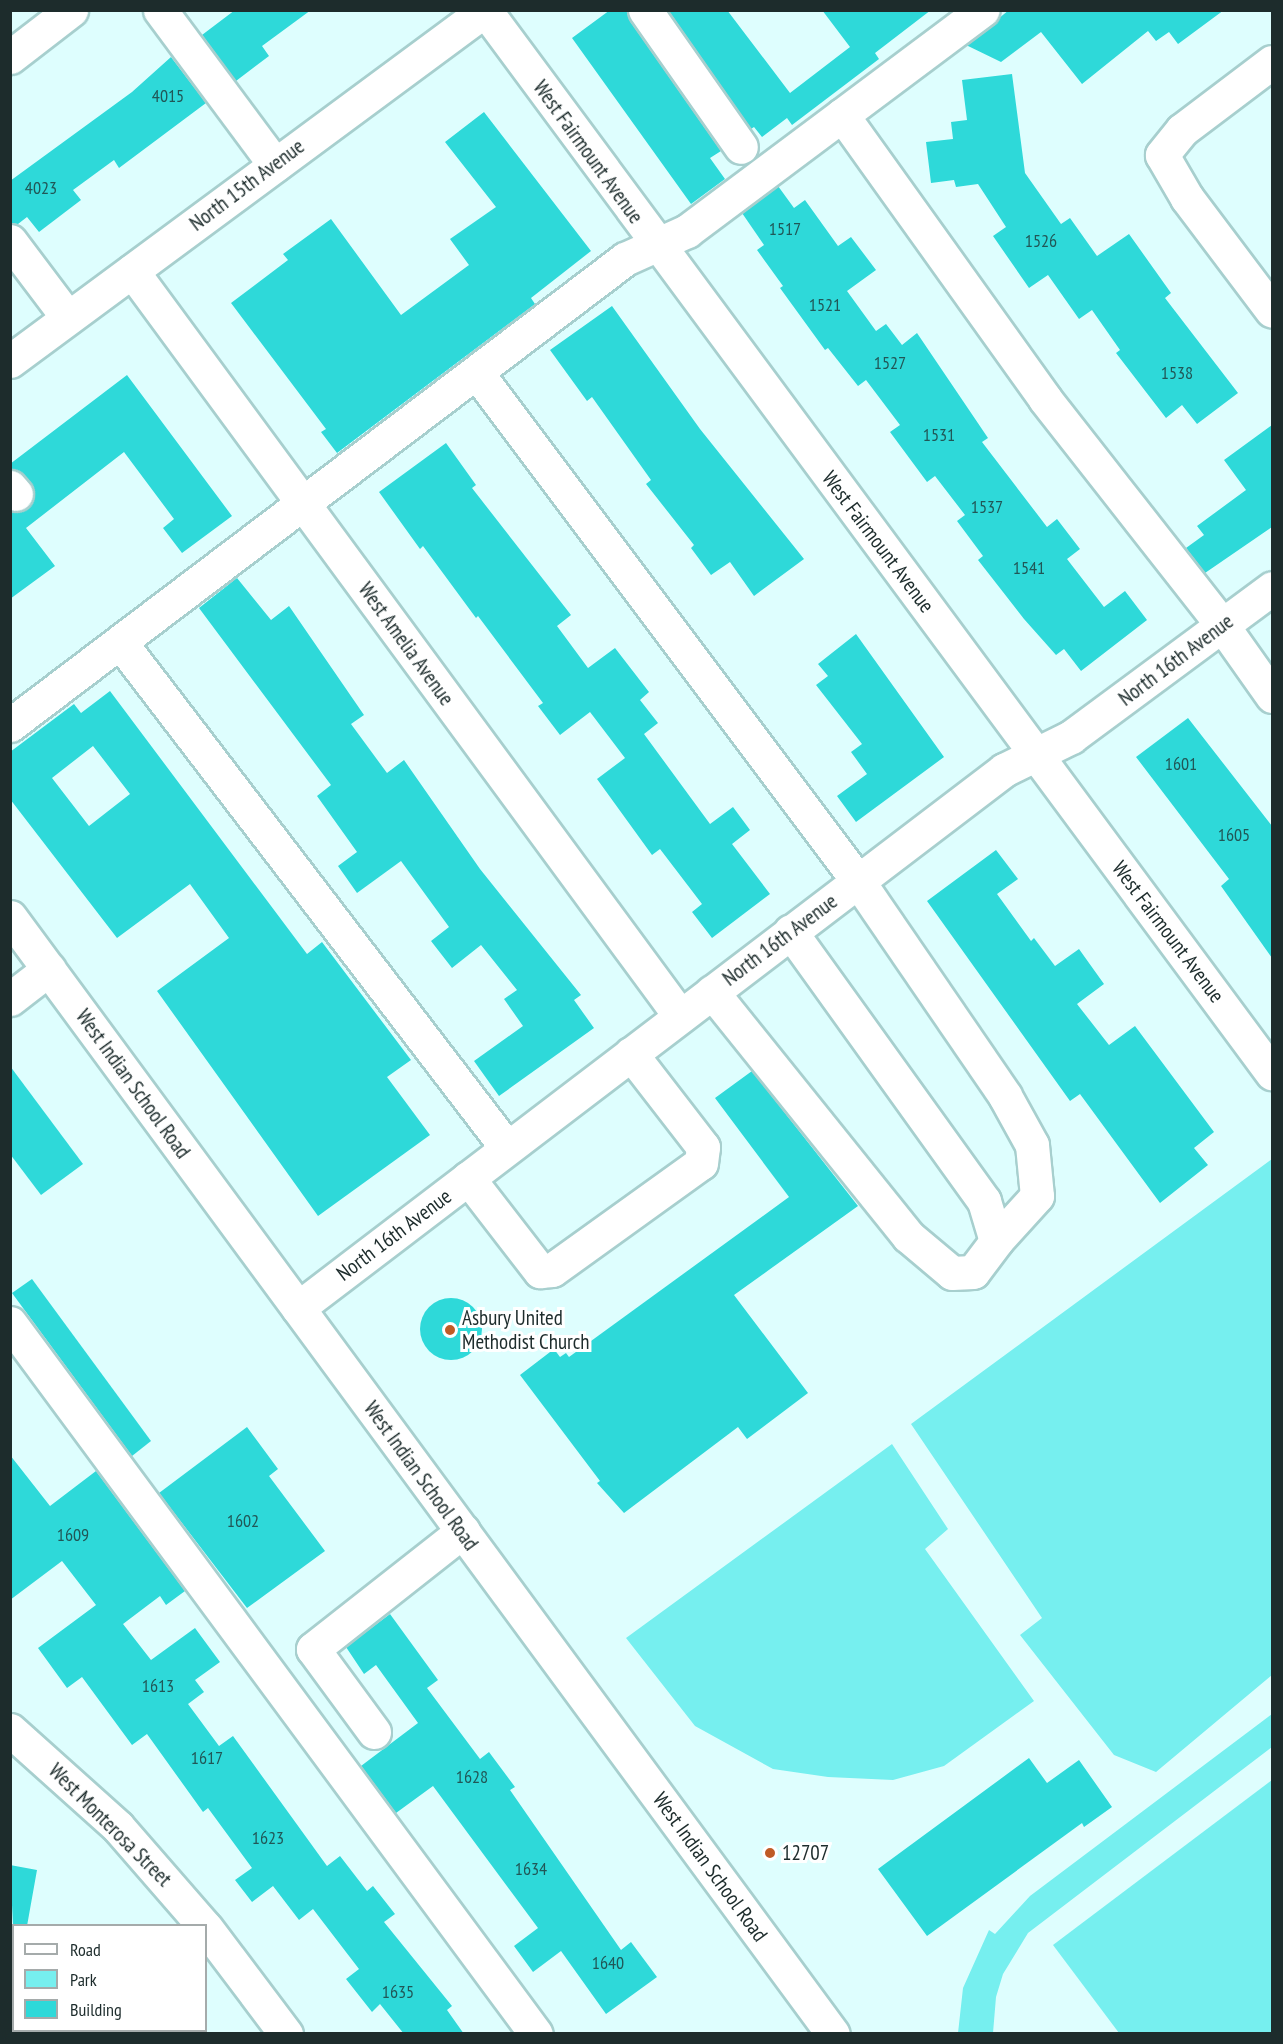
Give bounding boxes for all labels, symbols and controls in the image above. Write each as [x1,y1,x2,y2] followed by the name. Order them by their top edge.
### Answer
[528,75,648,229] street label: West Fairmount Avenue
[152,85,184,107] house number: 4015
[184,134,310,236] street label: North 15th Avenue
[25,177,57,199] house number: 4023
[769,218,801,240] house number: 1517
[1025,230,1057,252] house number: 1526
[809,294,841,316] house number: 1521
[874,352,906,374] house number: 1527
[1161,362,1193,384] house number: 1538
[923,424,955,446] house number: 1531
[816,466,940,618] street label: West Fairmount Avenue
[971,496,1003,518] house number: 1537
[1013,557,1045,579] house number: 1541
[353,577,459,711] street label: West Amelia Avenue
[1113,609,1239,711] street label: North 16th Avenue
[1165,753,1197,775] house number: 1601
[1218,824,1250,846] house number: 1605
[1106,856,1230,1008] street label: West Fairmount Avenue
[717,889,843,991] street label: North 16th Avenue
[70,1005,196,1163] street label: West Indian School Road
[331,1184,457,1286] street label: North 16th Avenue
[462,1305,590,1355] place label: Asbury United Methodist Church
[443,1323,457,1337] marker: Asbury United Methodist Church
[358,1397,484,1555] street label: West Indian School Road
[227,1510,259,1532] house number: 1602
[57,1524,89,1546] house number: 1609
[142,1675,174,1697] house number: 1613
[191,1747,223,1769] house number: 1617
[43,1758,177,1892] street label: West Monterosa Street
[456,1766,488,1788] house number: 1628
[647,1788,773,1946] street label: West Indian School Road
[252,1827,284,1849] house number: 1623
[782,1840,829,1866] place label: 12707
[763,1846,777,1860] marker: 12707
[515,1858,547,1880] house number: 1634
[12,1924,207,2032] legend
[70,1938,101,1961] text: Road
[592,1952,624,1974] house number: 1640
[70,1968,97,1991] text: Park
[382,1981,414,2003] house number: 1635
[70,1998,122,2021] text: Building

